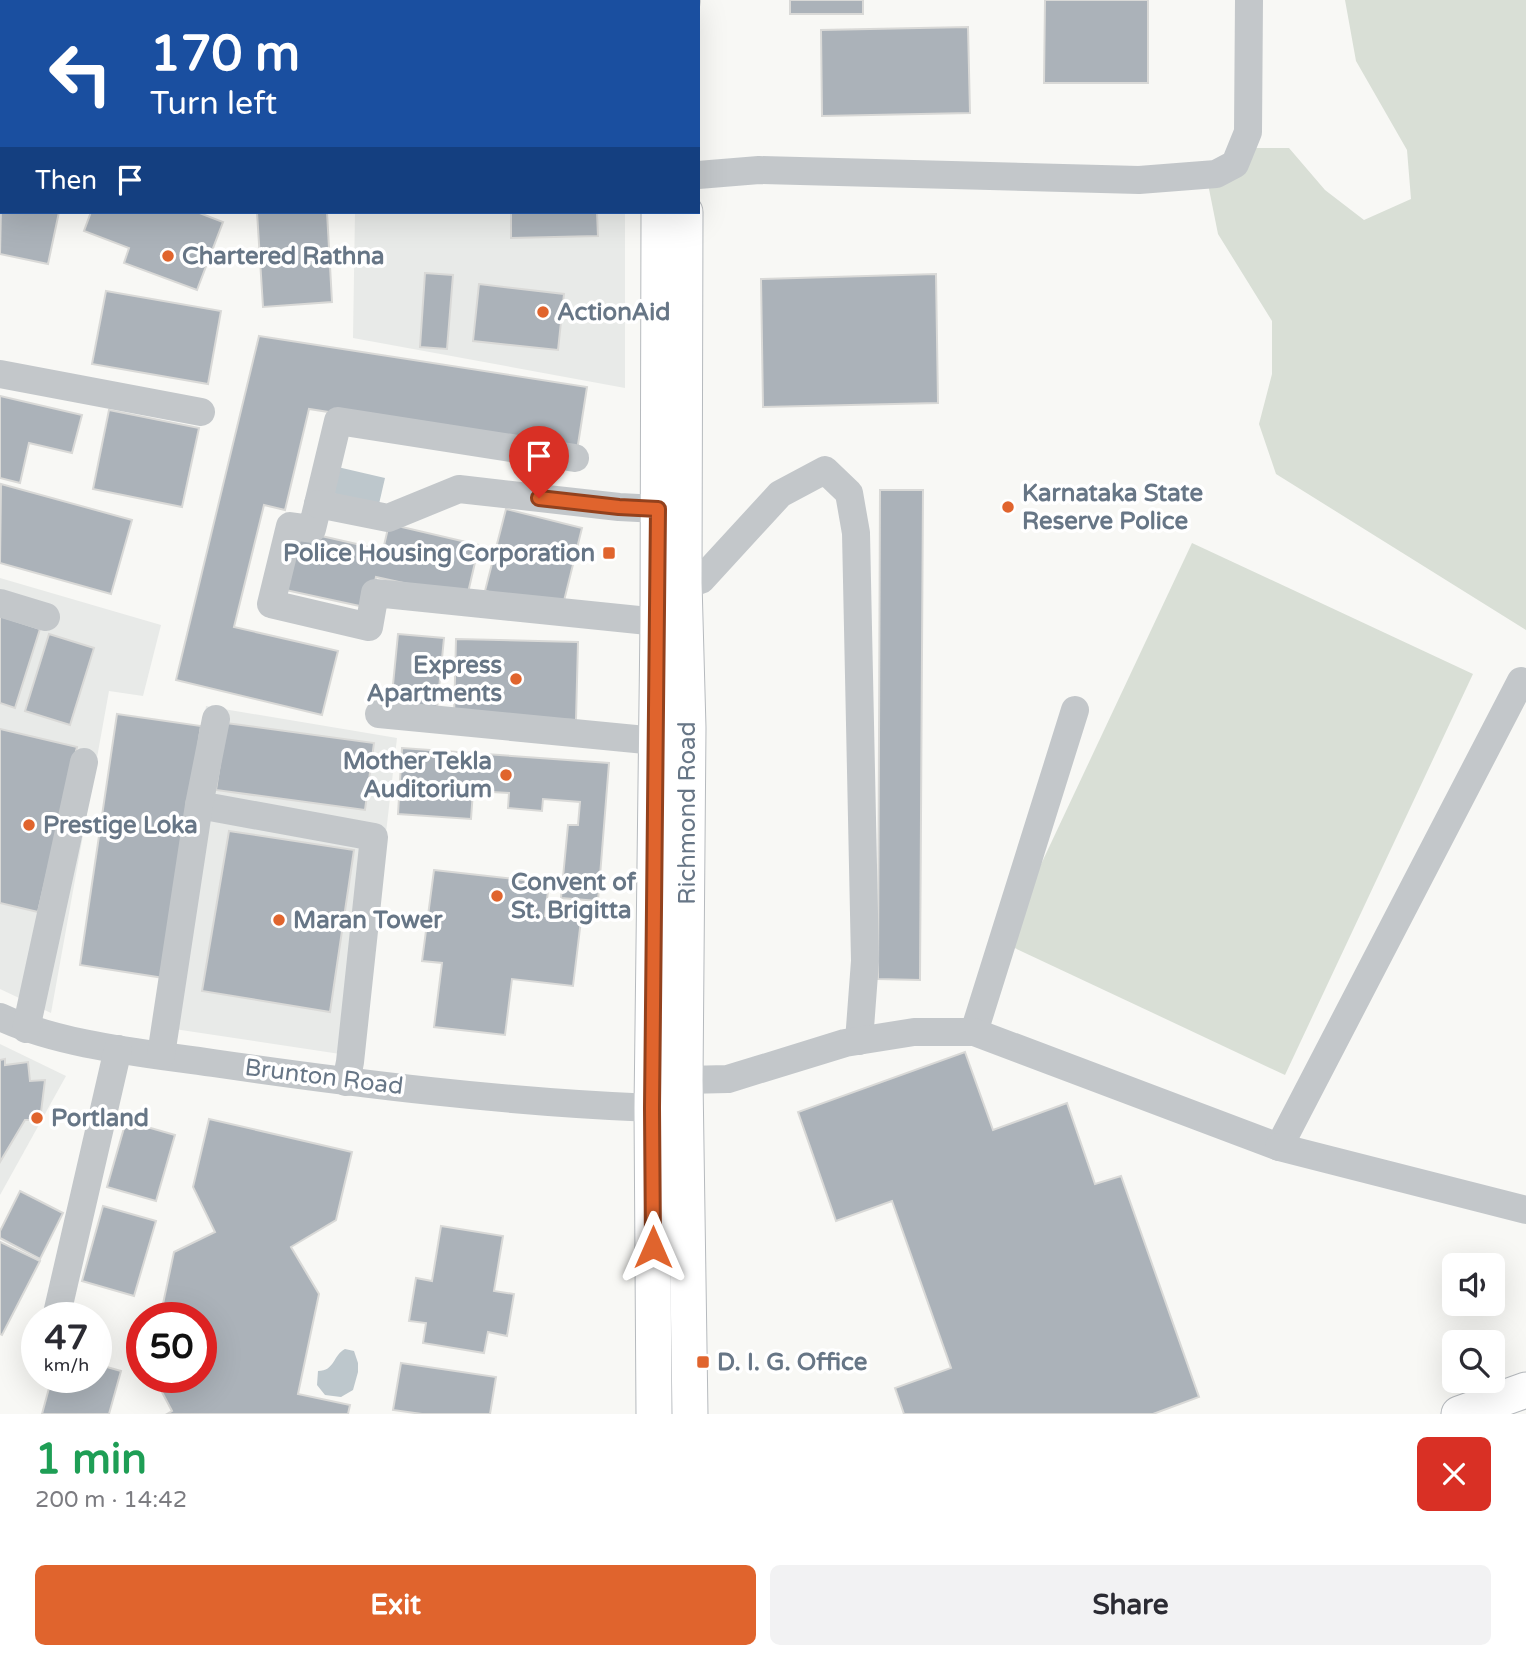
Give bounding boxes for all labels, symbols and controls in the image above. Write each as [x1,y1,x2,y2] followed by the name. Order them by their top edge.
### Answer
[150,25,300,84] text: 170 m
[35,28,126,119] icon: left
[150,85,277,123] text: Turn left
[111,161,149,199] icon: arrive
[35,165,97,196] text: Then
[182,242,385,271] place label: Chartered Rathna
[160,248,176,264] marker: Chartered Rathna
[557,298,670,327] place label: ActionAid
[535,304,551,320] marker: ActionAid
[509,426,569,498] pin
[520,437,558,475] icon: arrive
[1022,479,1203,536] place label: Karnataka State Reserve Police
[1000,499,1016,515] marker: Karnataka State Reserve Police
[283,539,595,568] place label: Police Housing Corporation
[601,545,617,561] marker: Police Housing Corporation
[367,651,502,708] place label: Express Apartments
[508,671,524,687] marker: Express Apartments
[673,721,702,905] street label: Richmond Road
[343,747,492,804] place label: Mother Tekla Auditorium
[498,767,514,783] marker: Mother Tekla Auditorium
[43,811,198,840] place label: Prestige Loka
[21,817,37,833] marker: Prestige Loka
[511,868,637,925] place label: Convent of St. Brigitta
[489,888,505,904] marker: Convent of St. Brigitta
[293,906,443,935] place label: Maran Tower
[271,912,287,928] marker: Maran Tower
[243,1053,405,1101] street label: Brunton Road
[51,1104,149,1133] place label: Portland
[29,1110,45,1126] marker: Portland
[616,1210,690,1284] position arrow
[1442,1253,1505,1393] map controls
[1442,1253,1505,1316] button: sound
[126,1302,217,1393] speed limit sign: 50
[45,1317,88,1359] text: 47
[1442,1330,1505,1393] button: search
[717,1348,868,1377] place label: D. I. G. Office
[44,1354,89,1376] text: km/h
[695,1354,711,1370] marker: D. I. G. Office
[35,1434,147,1485] text: 1 min
[1417,1437,1491,1511] button: close
[35,1486,187,1514] text: 200 m · 14:42
[35,1565,756,1645] button: Exit
[770,1565,1491,1645] button: Share

